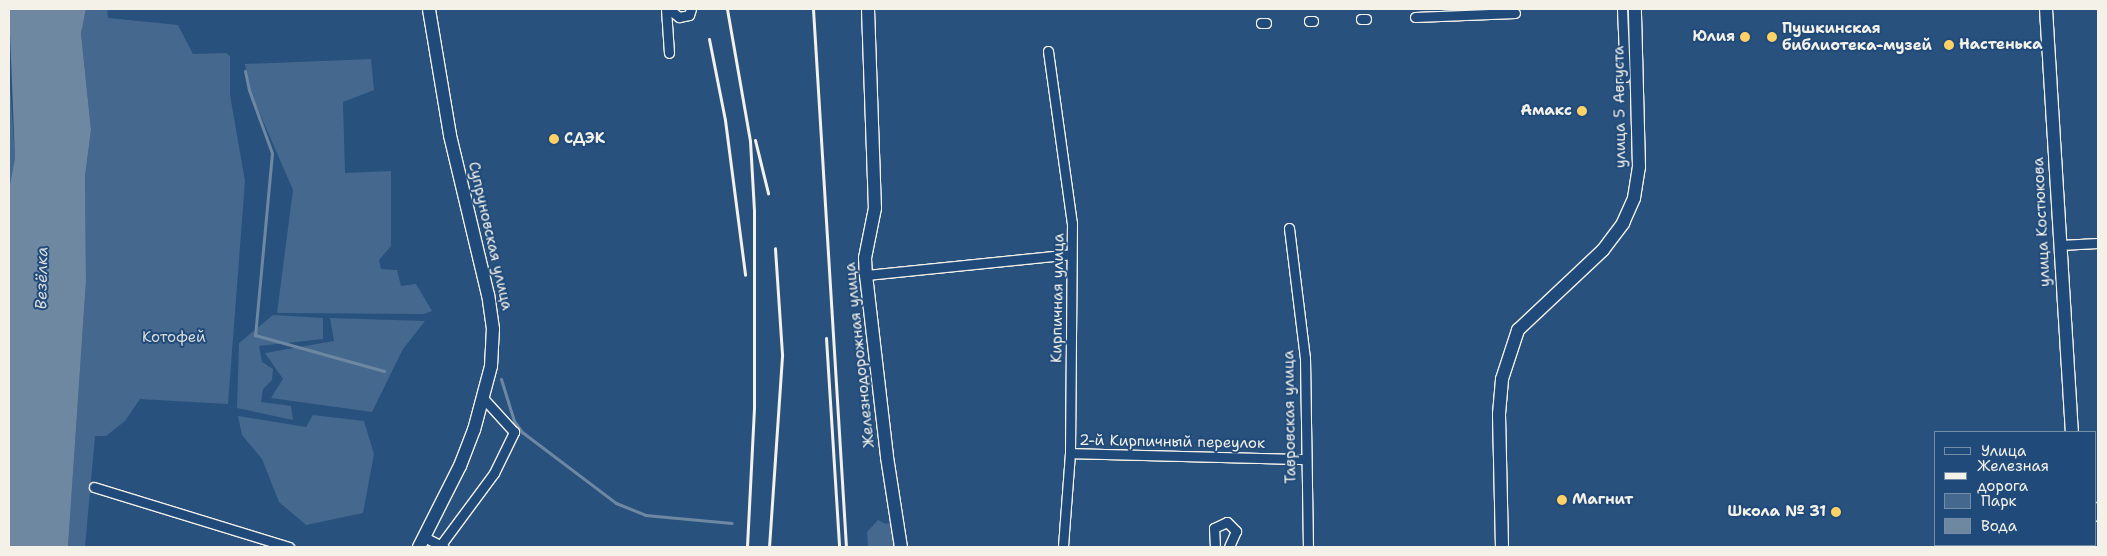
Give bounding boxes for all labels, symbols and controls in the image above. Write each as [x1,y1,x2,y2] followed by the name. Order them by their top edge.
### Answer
[1782,19,1932,54] place label: Пушкинская библиотека-музей
[1692,28,1735,46] place label: Юлия
[1739,31,1751,43] marker: Юлия
[1766,31,1778,43] marker: Пушкинская библиотека-музей
[1959,36,2042,54] place label: Настенька
[1943,39,1955,51] marker: Настенька
[1610,46,1630,168] street label: улица 5 Августа
[1520,102,1572,120] place label: Амакс
[1576,105,1588,117] marker: Амакс
[564,130,605,148] place label: СДЭК
[548,133,560,145] marker: СДЭК
[2030,157,2054,287] street label: улица Костюкова
[464,160,516,312] street label: Супруновская улица
[1048,233,1068,363] street label: Кирпичная улица
[32,246,52,310] water label: Везёлка
[841,261,879,449] street label: Железнодорожная улица
[142,329,206,347] park label: Котофей
[1280,350,1300,484] street label: Тавровская улица
[1079,431,1265,453] street label: 2-й Кирпичный переулок
[1934,431,2097,546] legend
[1981,441,2026,461] text: Улица
[1977,456,2049,496] text: Железная дорога
[1572,491,1633,509] place label: Магнит
[1981,491,2017,511] text: Парк
[1556,494,1568,506] marker: Магнит
[1727,503,1826,521] place label: Школа № 31
[1830,506,1842,518] marker: Школа № 31
[1981,516,2017,536] text: Вода

